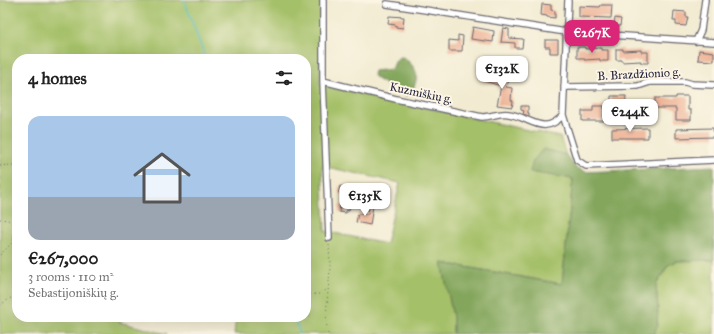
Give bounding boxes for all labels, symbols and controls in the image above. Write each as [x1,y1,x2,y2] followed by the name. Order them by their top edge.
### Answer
[564,20,620,54] pin: €267K
[573,25,611,41] text: €267K
[474,56,530,90] pin: €132K
[485,61,519,77] text: €132K
[597,65,681,84] street label: B. Brazdžionio g.
[273,67,295,89] icon: filters
[28,68,87,89] text: 4 homes
[388,80,454,107] street label: Kuzmiškių g.
[602,99,658,133] pin: €244K
[611,104,649,120] text: €244K
[126,142,198,214] icon: home
[337,183,393,217] pin: €135K
[348,188,382,204] text: €135K
[28,248,98,269] text: €267,000
[28,269,113,285] text: 3 rooms · 110 m²
[28,285,119,301] text: Sebastijoniškių g.

